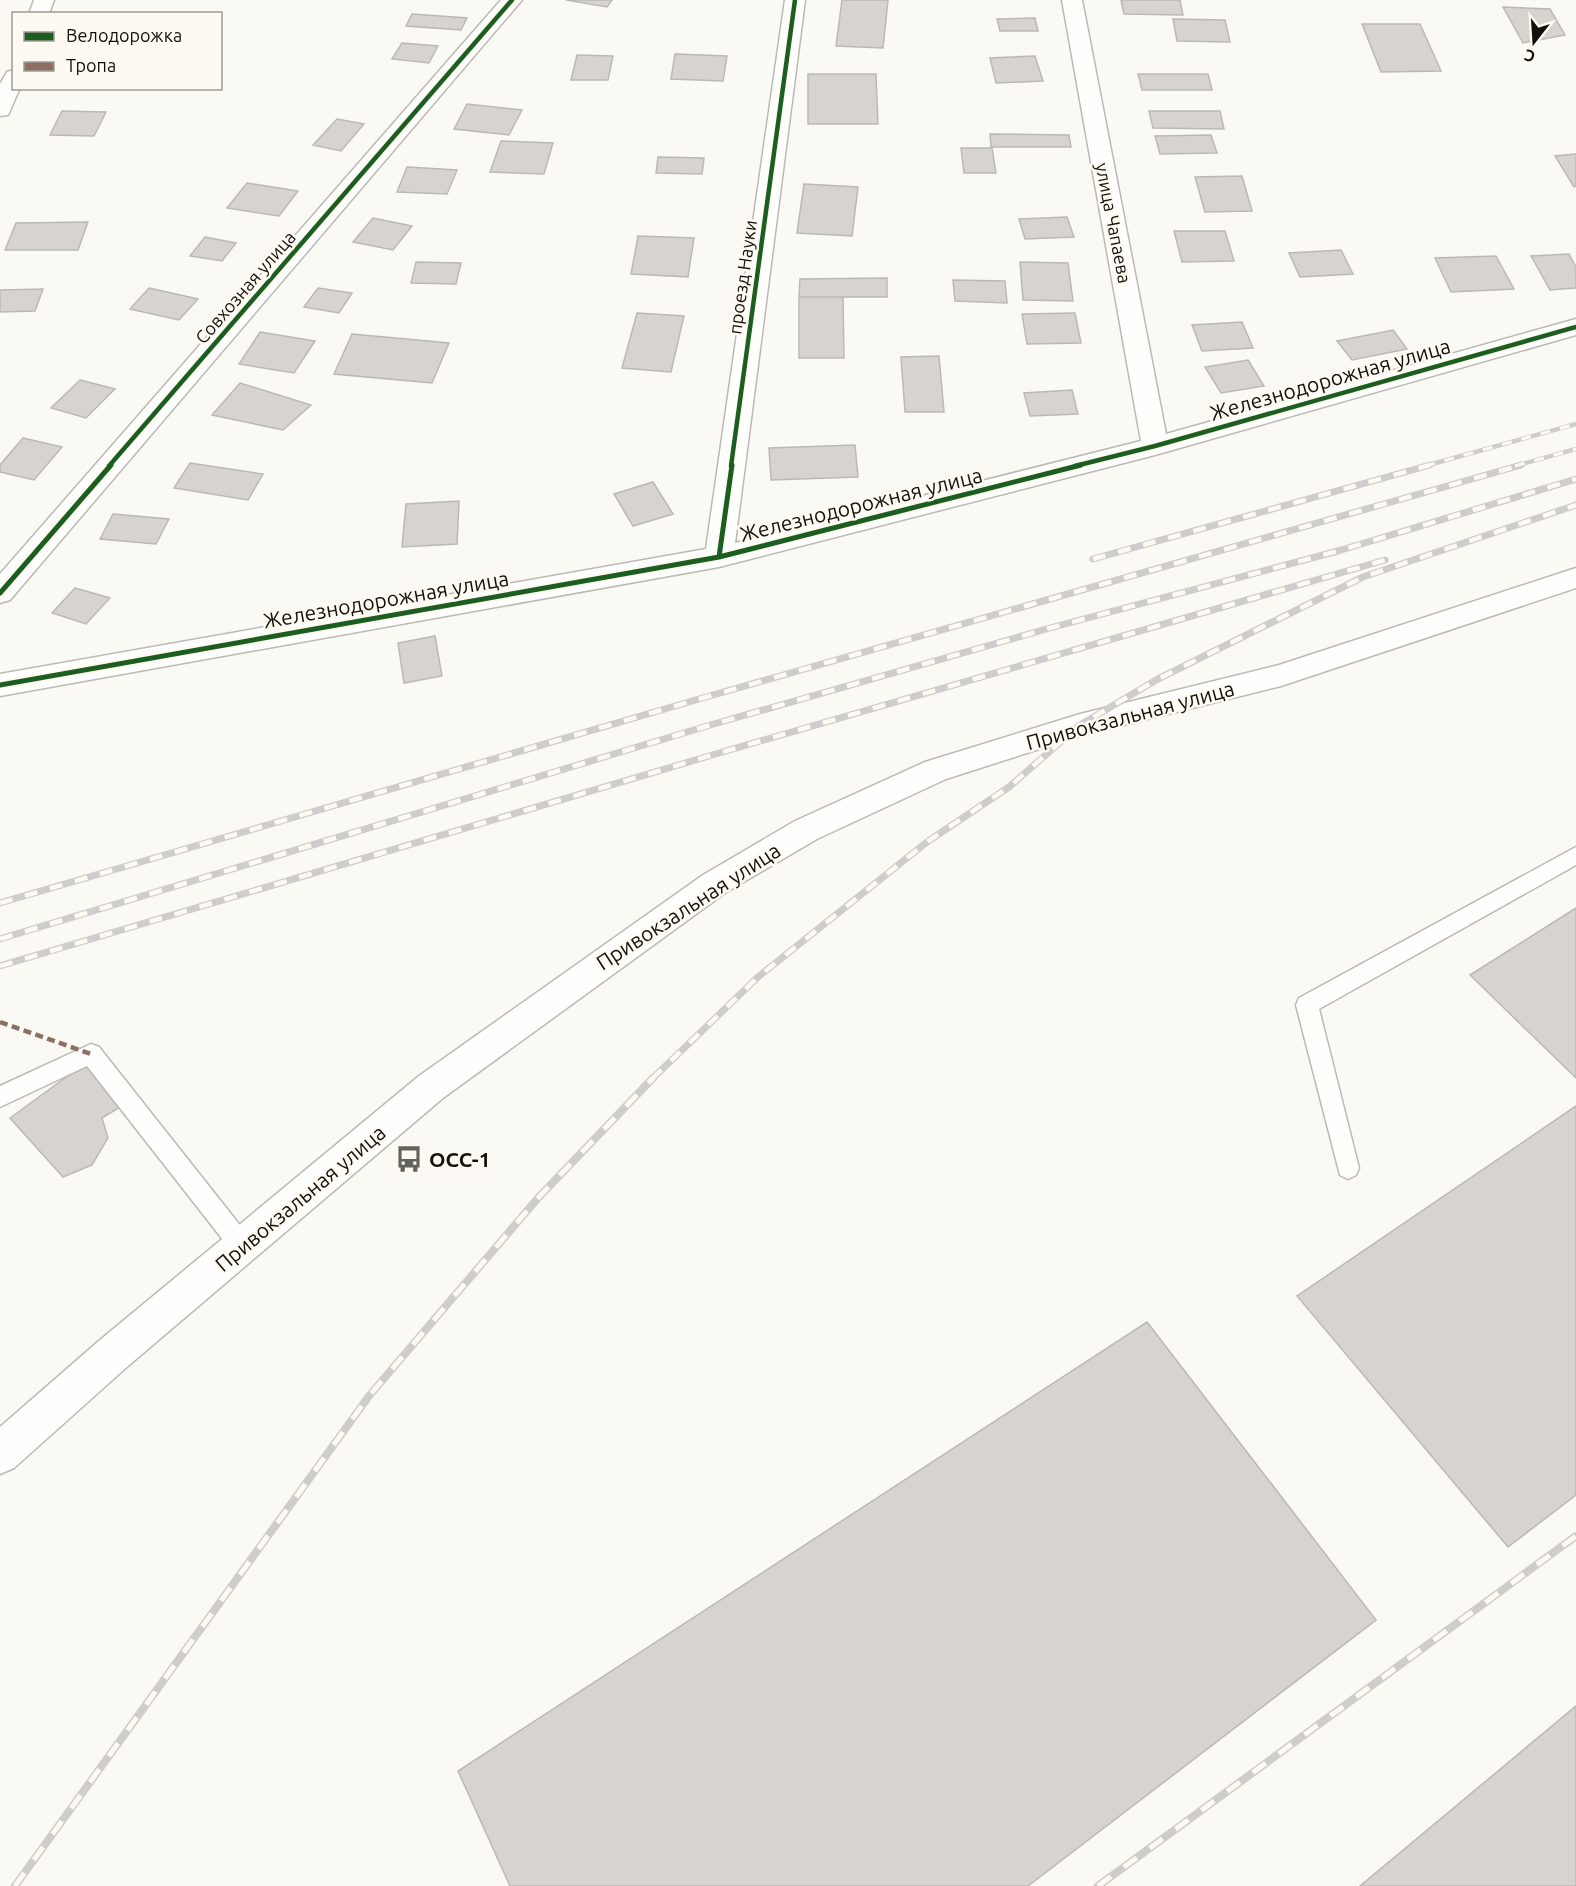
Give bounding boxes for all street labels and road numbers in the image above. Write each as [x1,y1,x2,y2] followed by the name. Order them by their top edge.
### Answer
[1092,161,1136,285] street label: улица Чапаева
[724,219,760,335] street label: проезд Науки
[191,227,299,347] street label: Совхозная улица
[1207,333,1453,425] street label: Железнодорожная улица
[737,462,985,546] street label: Железнодорожная улица
[261,566,511,632] street label: Железнодорожная улица
[1023,676,1237,754] street label: Привокзальная улица
[591,838,785,974] street label: Привокзальная улица
[210,1120,390,1276] street label: Привокзальная улица

